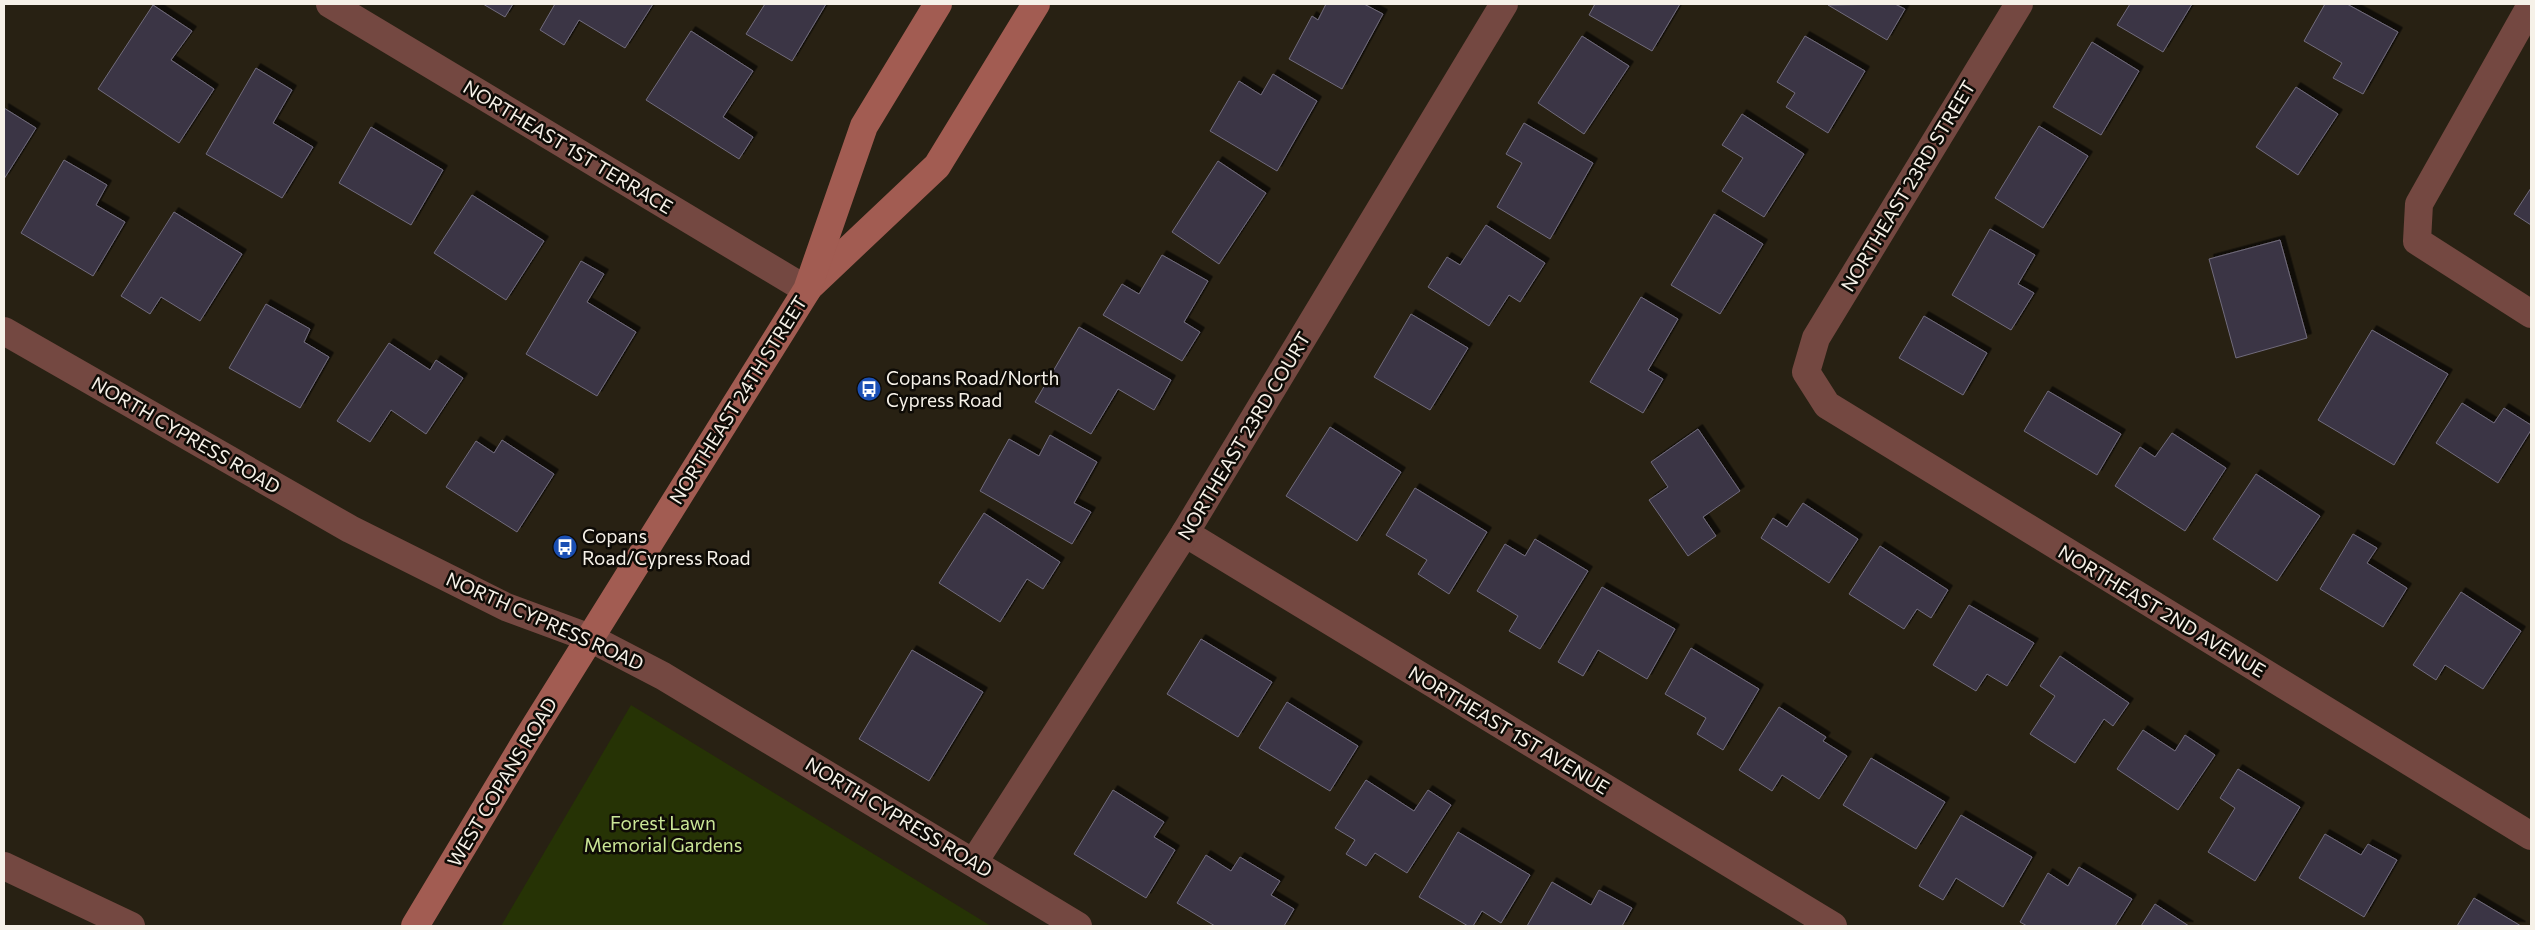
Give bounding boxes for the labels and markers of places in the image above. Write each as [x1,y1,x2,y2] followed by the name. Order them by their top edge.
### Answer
[886,366,1060,411] place label: Copans Road/North Cypress Road
[856,376,882,402] bus stop icon: Copans Road/North Cypress Road
[582,524,751,569] place label: Copans Road/Cypress Road
[552,534,578,560] bus stop icon: Copans Road/Cypress Road

